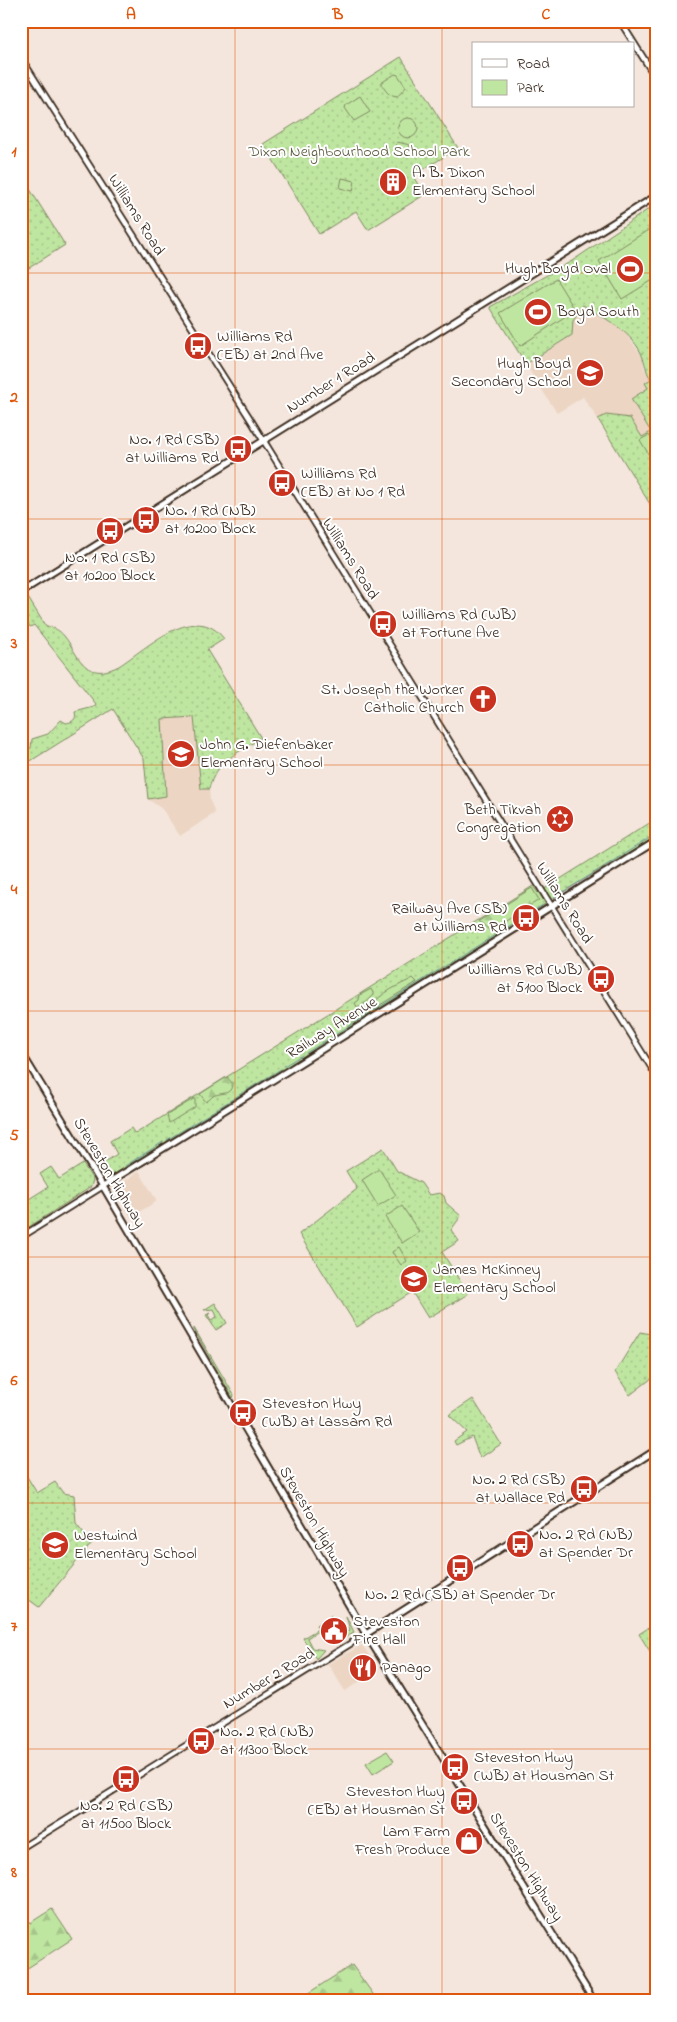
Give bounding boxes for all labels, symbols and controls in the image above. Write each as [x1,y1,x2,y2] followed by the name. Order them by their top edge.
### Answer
[126,3,136,27] text: A
[332,3,344,27] text: B
[542,3,551,27] text: C
[472,42,634,108] legend
[517,53,550,75] text: Road
[517,77,545,99] text: Park
[11,140,17,164] text: 1
[247,140,471,164] park label: Dixon Neighbourhood School Park
[412,161,535,203] place label: A. B. Dixon Elementary School
[378,167,408,197] building icon: A. B. Dixon Elementary School
[101,169,171,261] street label: Williams Road
[615,254,645,284] sports icon: Hugh Boyd Oval
[505,257,611,281] place label: Hugh Boyd Oval
[523,297,553,327] sports icon: Boyd South
[556,300,639,324] place label: Boyd South
[217,325,324,367] place label: Williams Rd (EB) at 2nd Ave
[183,331,213,361] bus stop icon: Williams Rd (EB) at 2nd Ave
[282,346,380,420] street label: Number 1 Road
[451,352,571,394] place label: Hugh Boyd Secondary School
[575,358,605,388] school or university icon: Hugh Boyd Secondary School
[9,386,18,410] text: 2
[126,428,219,470] place label: No. 1 Rd (SB) at Williams Rd
[223,434,253,464] bus stop icon: No. 1 Rd (SB) at Williams Rd
[301,462,405,504] place label: Williams Rd (EB) at No 1 Rd
[267,468,297,498] bus stop icon: Williams Rd (EB) at No 1 Rd
[165,499,257,541] place label: No. 1 Rd (NB) at 10200 Block
[131,505,161,535] bus stop icon: No. 1 Rd (NB) at 10200 Block
[315,513,385,605] street label: Williams Road
[95,516,125,546] bus stop icon: No. 1 Rd (SB) at 10200 Block
[65,546,156,588] place label: No. 1 Rd (SB) at 10200 Block
[402,603,516,645] place label: Williams Rd (WB) at Fortune Ave
[368,609,398,639] bus stop icon: Williams Rd (WB) at Fortune Ave
[10,632,18,656] text: 3
[321,678,464,720] place label: St. Joseph the Worker Catholic Church
[468,684,498,714] church icon: St. Joseph the Worker Catholic Church
[200,733,333,775] place label: John G. Diefenbaker Elementary School
[166,739,196,769] school or university icon: John G. Diefenbaker Elementary School
[456,798,541,840] place label: Beth Tikvah Congregation
[545,804,575,834] synagogue icon: Beth Tikvah Congregation
[529,857,599,949] street label: Williams Road
[10,878,18,902] text: 4
[392,897,507,939] place label: Railway Ave (SB) at Williams Rd
[511,903,541,933] bus stop icon: Railway Ave (SB) at Williams Rd
[468,958,583,1000] place label: Williams Rd (WB) at 5100 Block
[586,964,616,994] bus stop icon: Williams Rd (WB) at 5100 Block
[282,990,383,1065] street label: Railway Avenue
[67,1113,151,1233] street label: Steveston Highway
[9,1124,19,1148] text: 5
[433,1258,556,1300] place label: James McKinney Elementary School
[399,1264,429,1294] school or university icon: James McKinney Elementary School
[9,1369,18,1393] text: 6
[262,1392,392,1434] place label: Steveston Hwy (WB) at Lassam Rd
[228,1398,258,1428] bus stop icon: Steveston Hwy (WB) at Lassam Rd
[272,1462,356,1582] street label: Steveston Highway
[472,1468,565,1510] place label: No. 2 Rd (SB) at Wallace Rd
[569,1474,599,1504] bus stop icon: No. 2 Rd (SB) at Wallace Rd
[539,1523,633,1565] place label: No. 2 Rd (NB) at Spender Dr
[74,1524,197,1566] place label: Westwind Elementary School
[505,1529,535,1559] bus stop icon: No. 2 Rd (NB) at Spender Dr
[40,1530,70,1560] school or university icon: Westwind Elementary School
[445,1553,475,1583] bus stop icon: No. 2 Rd (SB) at Spender Dr
[365,1583,555,1607] place label: No. 2 Rd (SB) at Spender Dr
[352,1610,419,1652] place label: Steveston Fire Hall
[11,1615,18,1639] text: 7
[319,1616,349,1646] public building icon: Steveston Fire Hall
[218,1642,320,1716] street label: Number 2 Road
[348,1653,378,1683] restaurant icon: Panago
[382,1656,431,1680] place label: Panago
[220,1720,314,1762] place label: No. 2 Rd (NB) at 11300 Block
[186,1726,216,1756] bus stop icon: No. 2 Rd (NB) at 11300 Block
[474,1746,615,1788] place label: Steveston Hwy (WB) at Housman St
[440,1752,470,1782] bus stop icon: Steveston Hwy (WB) at Housman St
[111,1764,141,1794] bus stop icon: No. 2 Rd (SB) at 11500 Block
[308,1780,446,1822] place label: Steveston Hwy (EB) at Housman St
[449,1786,479,1816] bus stop icon: Steveston Hwy (EB) at Housman St
[80,1794,173,1836] place label: No. 2 Rd (SB) at 11500 Block
[483,1808,569,1926] street label: Steveston Highway
[354,1820,451,1862] place label: Lam Farm Fresh Produce
[454,1826,484,1856] shop icon: Lam Farm Fresh Produce
[10,1861,17,1885] text: 8

